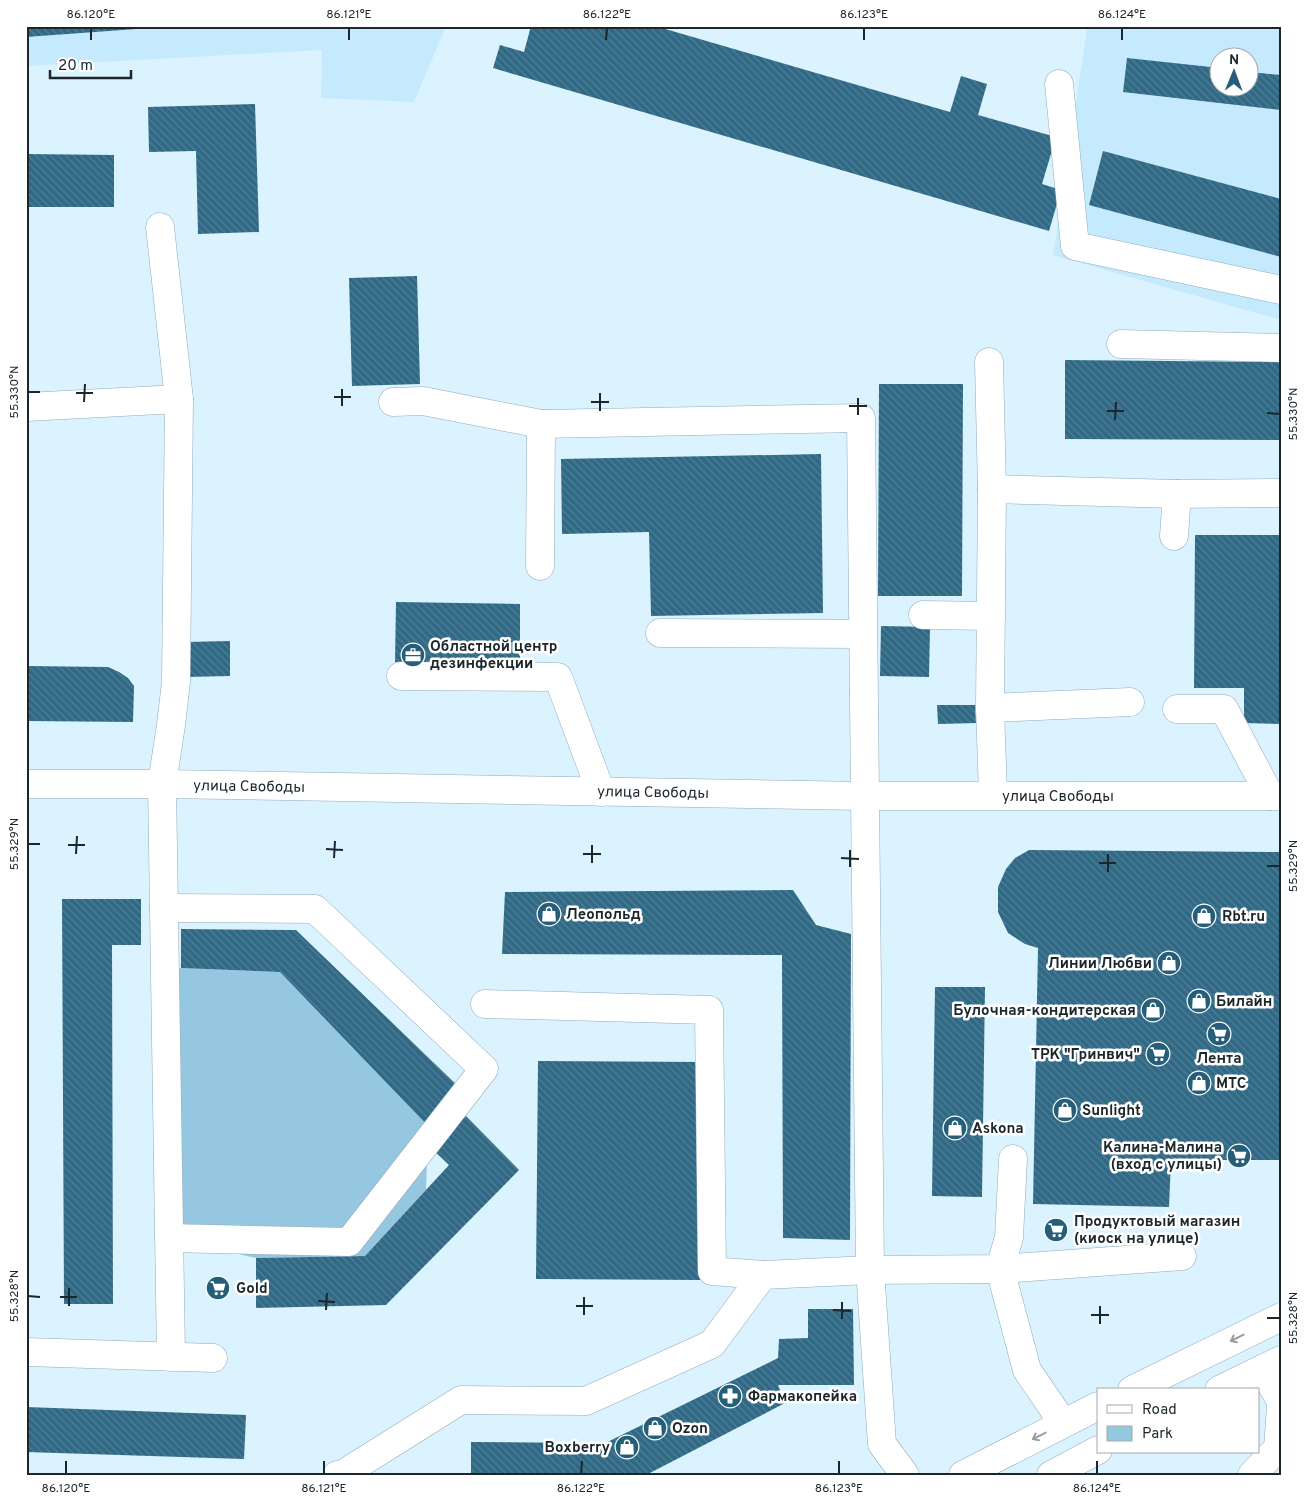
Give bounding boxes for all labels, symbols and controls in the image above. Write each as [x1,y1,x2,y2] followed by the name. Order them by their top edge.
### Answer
[67,7,115,23] text: 86.120°E
[326,7,372,23] text: 86.121°E
[583,7,631,23] text: 86.122°E
[840,7,888,23] text: 86.123°E
[1098,7,1146,23] text: 86.124°E
[50,48,131,80] scale bar
[1210,48,1260,98] north arrow
[1229,52,1239,69] text: N
[58,57,93,76] text: 20 m
[7,365,23,419] text: 55.330°N
[1286,387,1302,441] text: 55.330°N
[430,638,557,674] place label: Областной центр дезинфекции
[400,642,426,668] office icon: Областной центр дезинфекции
[193,777,305,798] street label: улица Свободы
[597,783,709,804] street label: улица Свободы
[1002,788,1114,807] street label: улица Свободы
[7,818,23,870] text: 55.329°N
[1286,840,1302,892] text: 55.329°N
[536,901,562,927] shop icon: Леопольд
[1191,903,1217,929] shop icon: Rbt.ru
[566,906,641,925] place label: Леопольд
[1222,908,1265,927] place label: Rbt.ru
[1156,950,1182,976] shop icon: Линии Любви
[1048,955,1152,974] place label: Линии Любви
[1186,988,1212,1014] shop icon: Билайн
[1216,993,1272,1012] place label: Билайн
[1140,997,1166,1023] shop icon: Булочная-кондитерская
[953,1002,1136,1021] place label: Булочная-кондитерская
[1206,1021,1232,1047] supermarket icon: Лента
[1145,1041,1171,1067] supermarket icon: ТРК "Гринвич"
[1031,1046,1140,1065] place label: ТРК "Гринвич"
[1196,1050,1242,1069] place label: Лента
[1186,1070,1212,1096] shop icon: МТС
[1216,1075,1246,1094] place label: МТС
[1052,1097,1078,1123] shop icon: Sunlight
[1082,1102,1141,1121] place label: Sunlight
[942,1115,968,1141] shop icon: Askona
[972,1120,1024,1139] place label: Askona
[1103,1139,1222,1175] place label: Калина-Малина (вход с улицы)
[1226,1143,1252,1169] supermarket icon: Калина-Малина (вход с улицы)
[1074,1213,1240,1249] place label: Продуктовый магазин (киоск на улице)
[1043,1217,1069,1243] supermarket icon: Продуктовый магазин (киоск на улице)
[7,1270,23,1322] text: 55.328°N
[205,1275,231,1301] supermarket icon: Gold
[236,1280,268,1299] place label: Gold
[1286,1292,1302,1344] text: 55.328°N
[1230,1334,1245,1344] one-way arrow
[717,1383,743,1409] pharmacy icon: Фармакопейка
[748,1388,857,1407] place label: Фармакопейка
[1097,1388,1260,1454] legend
[1142,1401,1177,1420] text: Road
[642,1415,668,1441] shop icon: Ozon
[672,1420,708,1439] place label: Ozon
[1142,1425,1173,1444] text: Park
[1032,1432,1047,1441] one-way arrow
[614,1434,640,1460] shop icon: Boxberry
[545,1439,610,1458] place label: Boxberry
[42,1481,90,1497] text: 86.120°E
[301,1481,347,1497] text: 86.121°E
[557,1481,605,1497] text: 86.122°E
[815,1481,863,1497] text: 86.123°E
[1073,1481,1121,1497] text: 86.124°E

